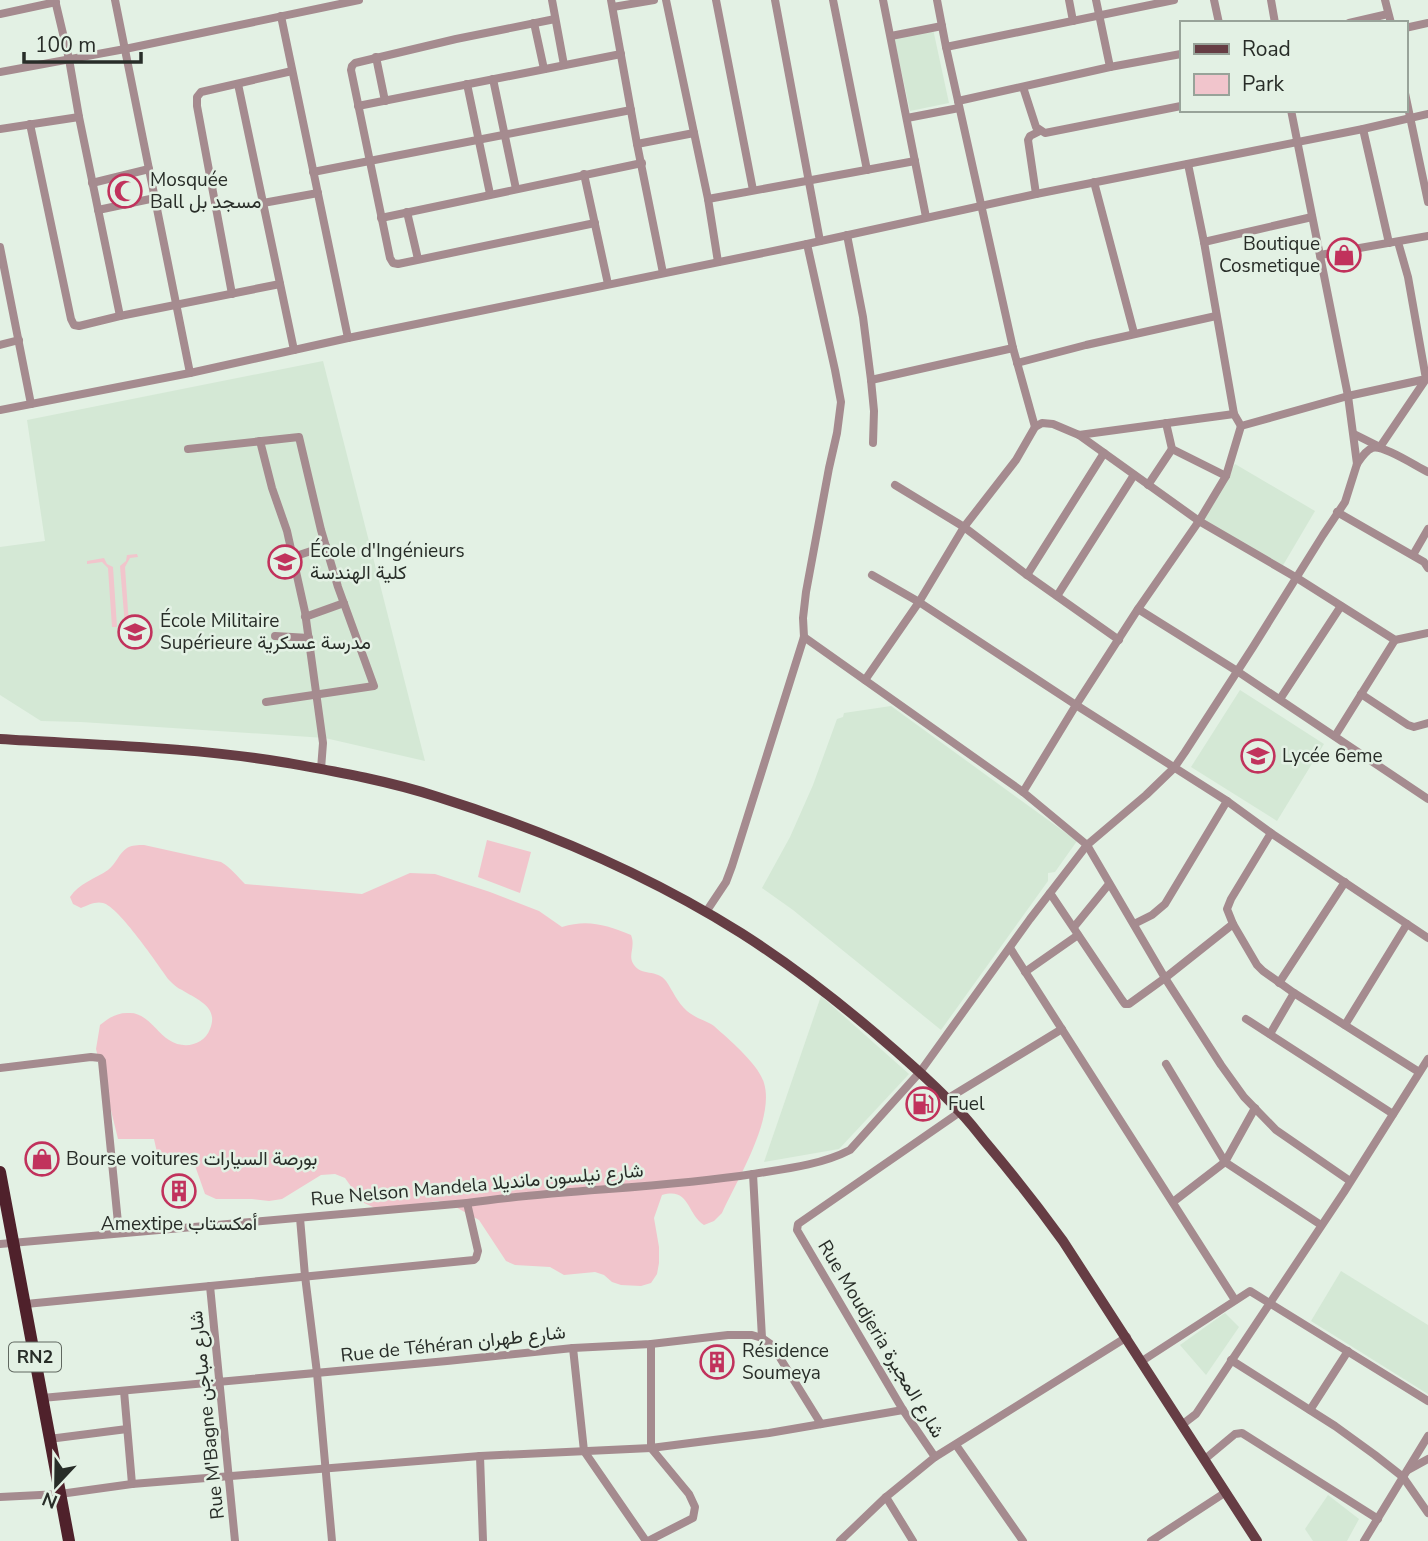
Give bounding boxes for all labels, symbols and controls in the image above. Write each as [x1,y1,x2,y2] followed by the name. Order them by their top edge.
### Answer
[24,21,142,65] scale bar
[1180,21,1407,112] legend
[35,31,96,59] text: 100 m
[1242,35,1291,63] text: Road
[1242,70,1284,98] text: Park
[150,167,262,215] place label: Mosquée Ball مسجد بل
[106,172,144,210] mosque icon: Mosquée Ball مسجد بل
[1219,231,1320,279] place label: Boutique Cosmetique
[1325,236,1363,274] shop icon: Boutique Cosmetique
[310,538,465,586] place label: École d'Ingénieurs كلية الهندسة
[266,543,304,581] school or university icon: École d'Ingénieurs كلية الهندسة
[160,608,371,656] place label: École Militaire Supérieure مدرسة عسكرية
[116,613,154,651] school or university icon: École Militaire Supérieure مدرسة عسكرية
[1239,737,1277,775] school or university icon: Lycée 6eme
[1282,743,1383,769] place label: Lycée 6eme
[904,1085,942,1123] fuel station icon: Fuel
[948,1091,985,1117] place label: Fuel
[23,1140,61,1178] shop icon: Bourse voitures بورصة السيارات
[66,1146,317,1172] place label: Bourse voitures بورصة السيارات
[310,1157,644,1213] street label: Rue Nelson Mandela شارع نيلسون مانديلا
[160,1172,198,1210] building icon: Amextipe أمكستاب
[101,1211,257,1237] place label: Amextipe أمكستاب
[811,1235,951,1443] street label: Rue Moudjeria شارع المجيرة
[183,1309,231,1521] street label: Rue M'Bagne شارع مباجن
[339,1319,567,1369] street label: Rue de Téhéran شارع طهران
[742,1338,829,1386] place label: Résidence Soumeya
[9,1342,61,1372] road number: RN2
[698,1343,736,1381] building icon: Résidence Soumeya
[21,1450,91,1520] north arrow
[39,1485,61,1515] text: N

